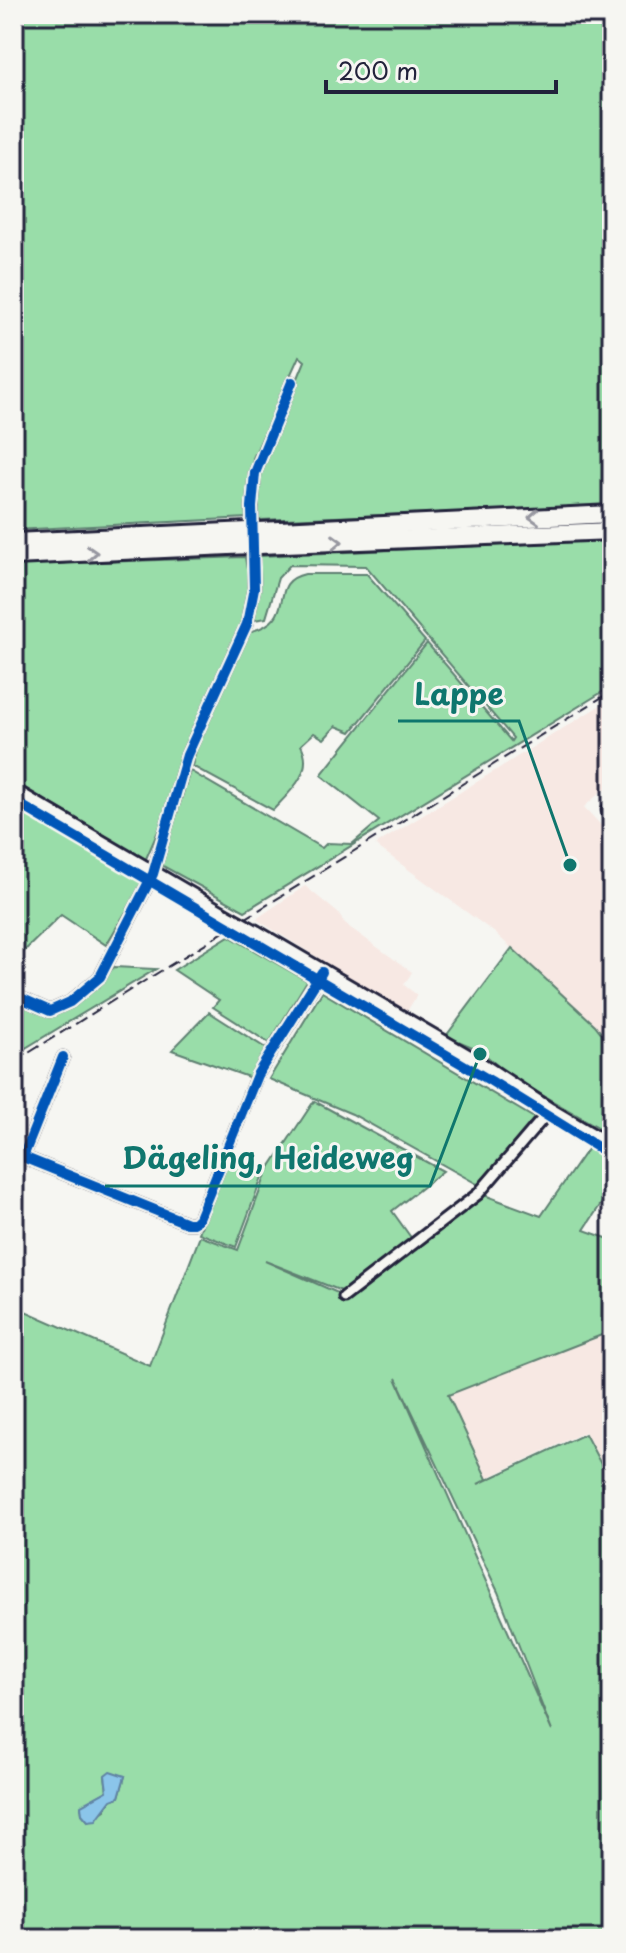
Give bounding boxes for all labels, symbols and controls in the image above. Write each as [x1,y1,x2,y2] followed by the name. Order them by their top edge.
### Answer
[326,44,556,94] scale bar
[338,52,418,88] text: 200 m
[527,509,540,526] one-way arrow
[331,533,344,550] one-way arrow
[86,544,99,561] one-way arrow
[398,667,519,721] callout: Lappe
[414,670,504,715] text: Lappe
[105,1132,430,1186] callout: Dägeling, Heideweg
[122,1134,414,1179] text: Dägeling, Heideweg

